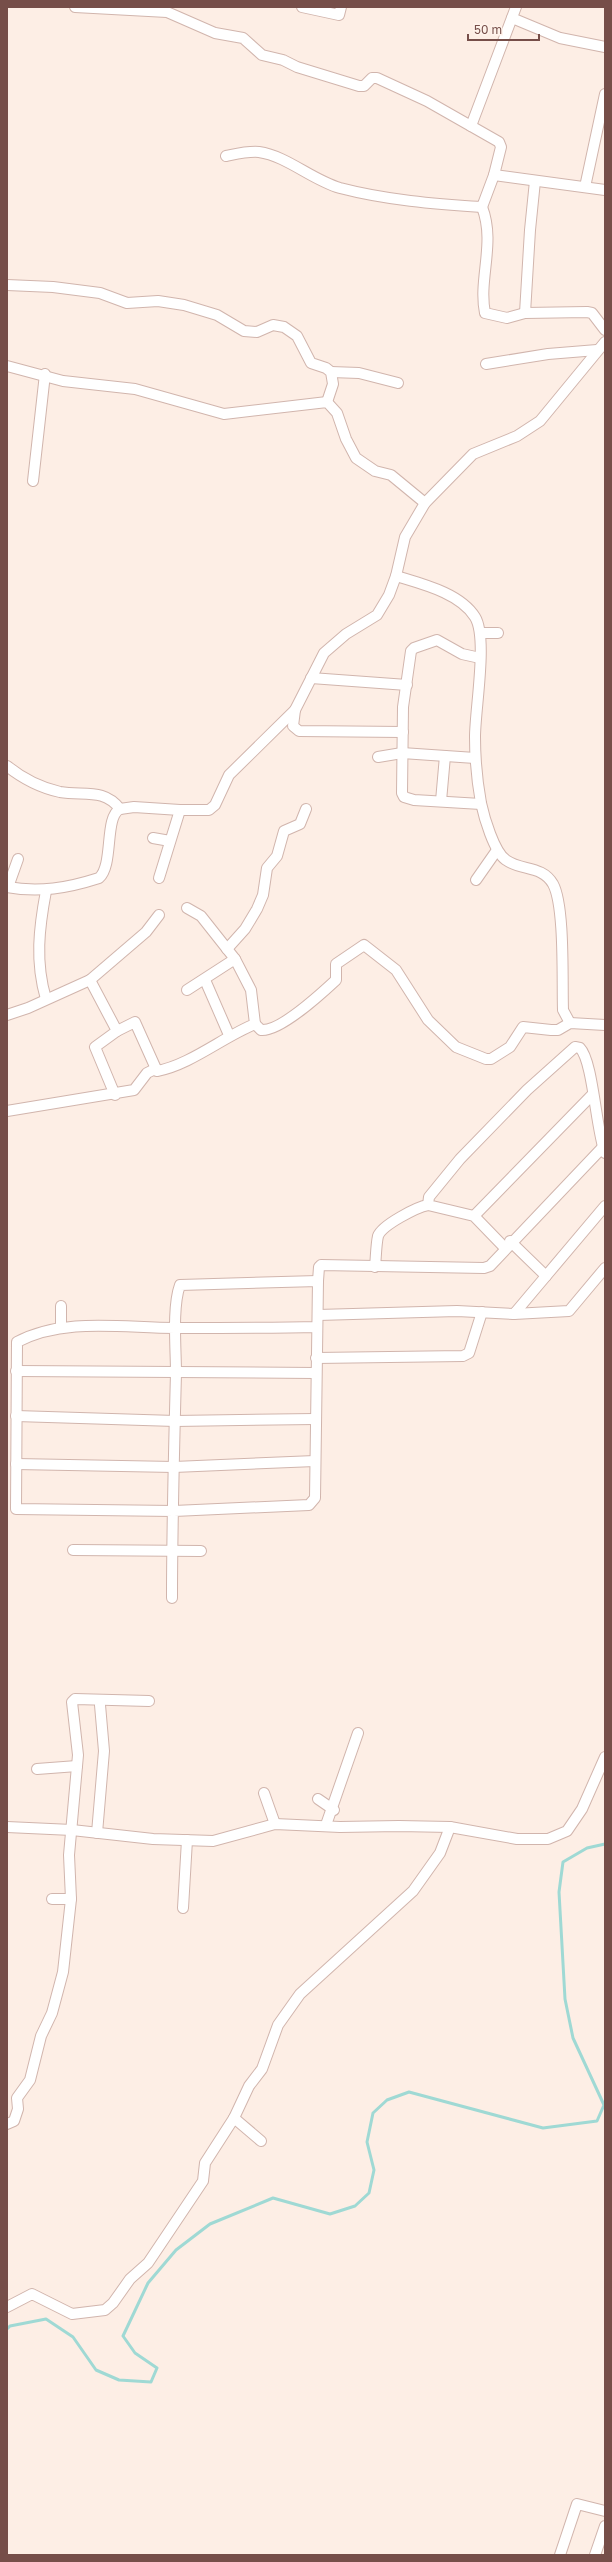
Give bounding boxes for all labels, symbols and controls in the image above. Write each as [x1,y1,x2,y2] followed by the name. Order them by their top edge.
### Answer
[468,16,539,42] scale bar
[474,22,502,37] text: 50 m

